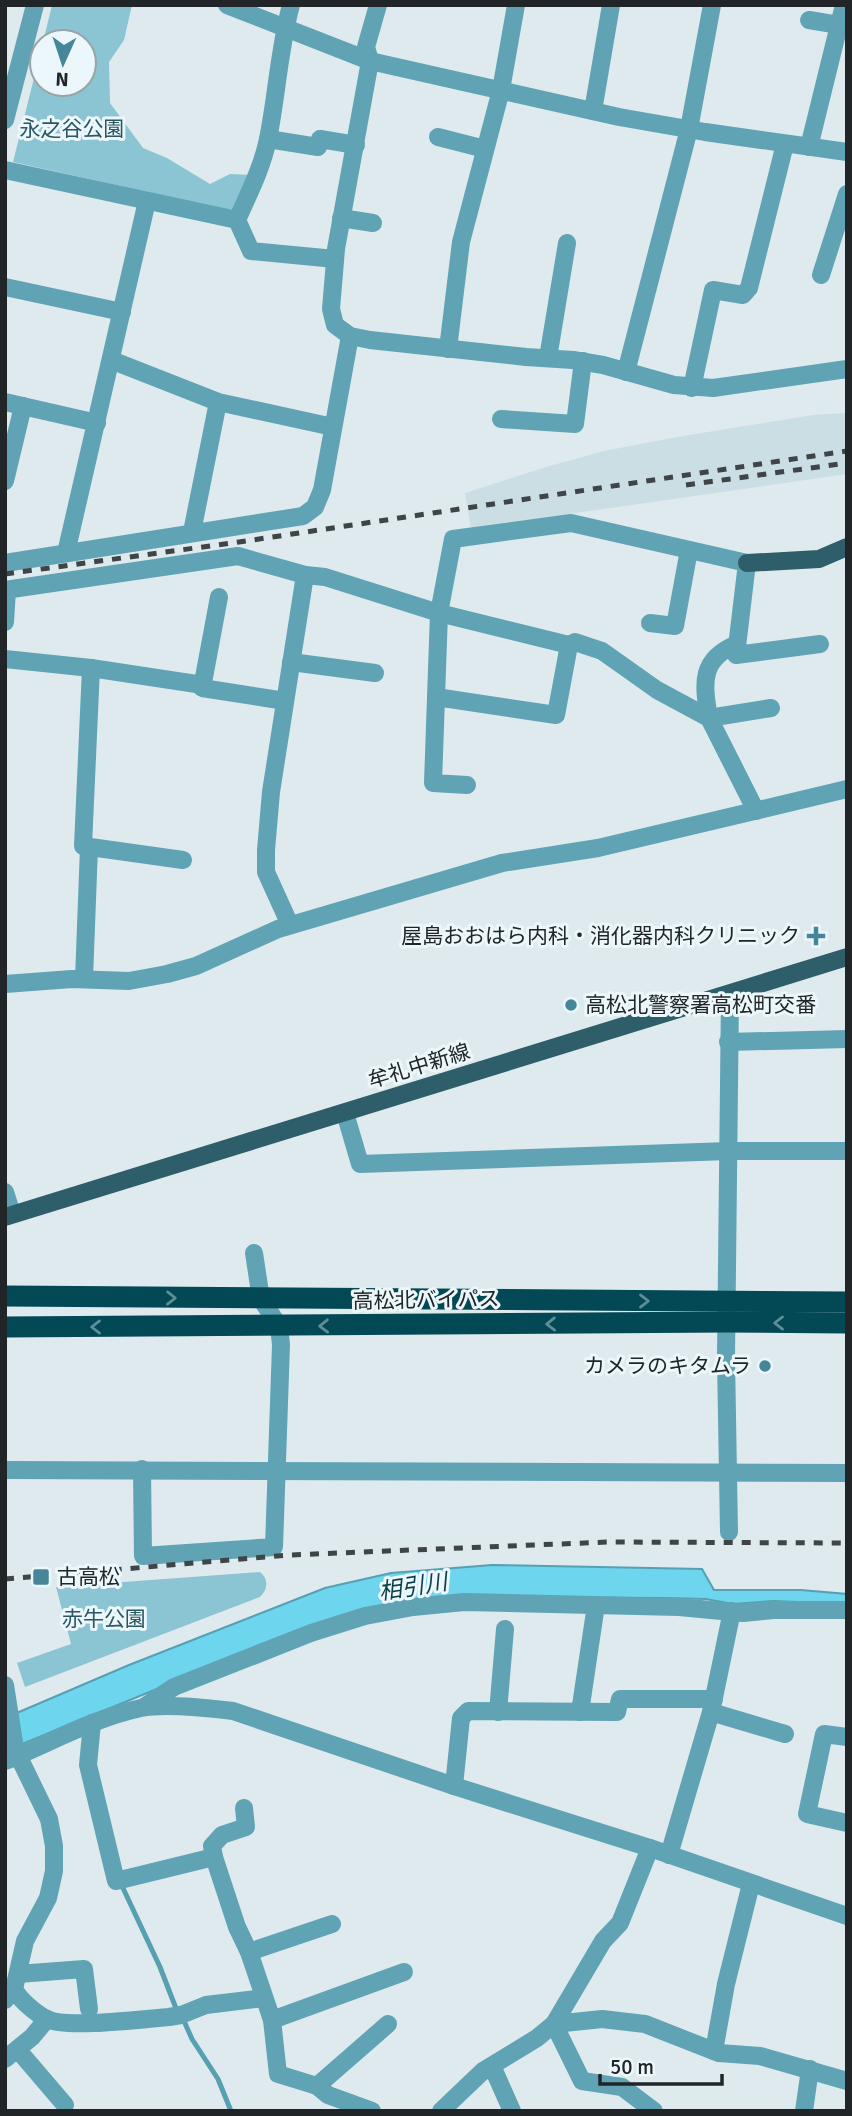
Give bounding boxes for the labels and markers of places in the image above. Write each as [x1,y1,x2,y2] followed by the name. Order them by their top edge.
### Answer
[401,923,800,949] place label: 屋島おおはら内科・消化器内科クリニック
[806,926,826,946] marker: 屋島おおはら内科・消化器内科クリニック
[585,992,816,1018] place label: 高松北警察署高松町交番
[563,997,579,1013] marker: 高松北警察署高松町交番
[584,1353,751,1379] place label: カメラのキタムラ
[757,1358,773,1374] marker: カメラのキタムラ
[57,1564,120,1590] place label: 古高松
[31,1567,51,1587] marker: 古高松

